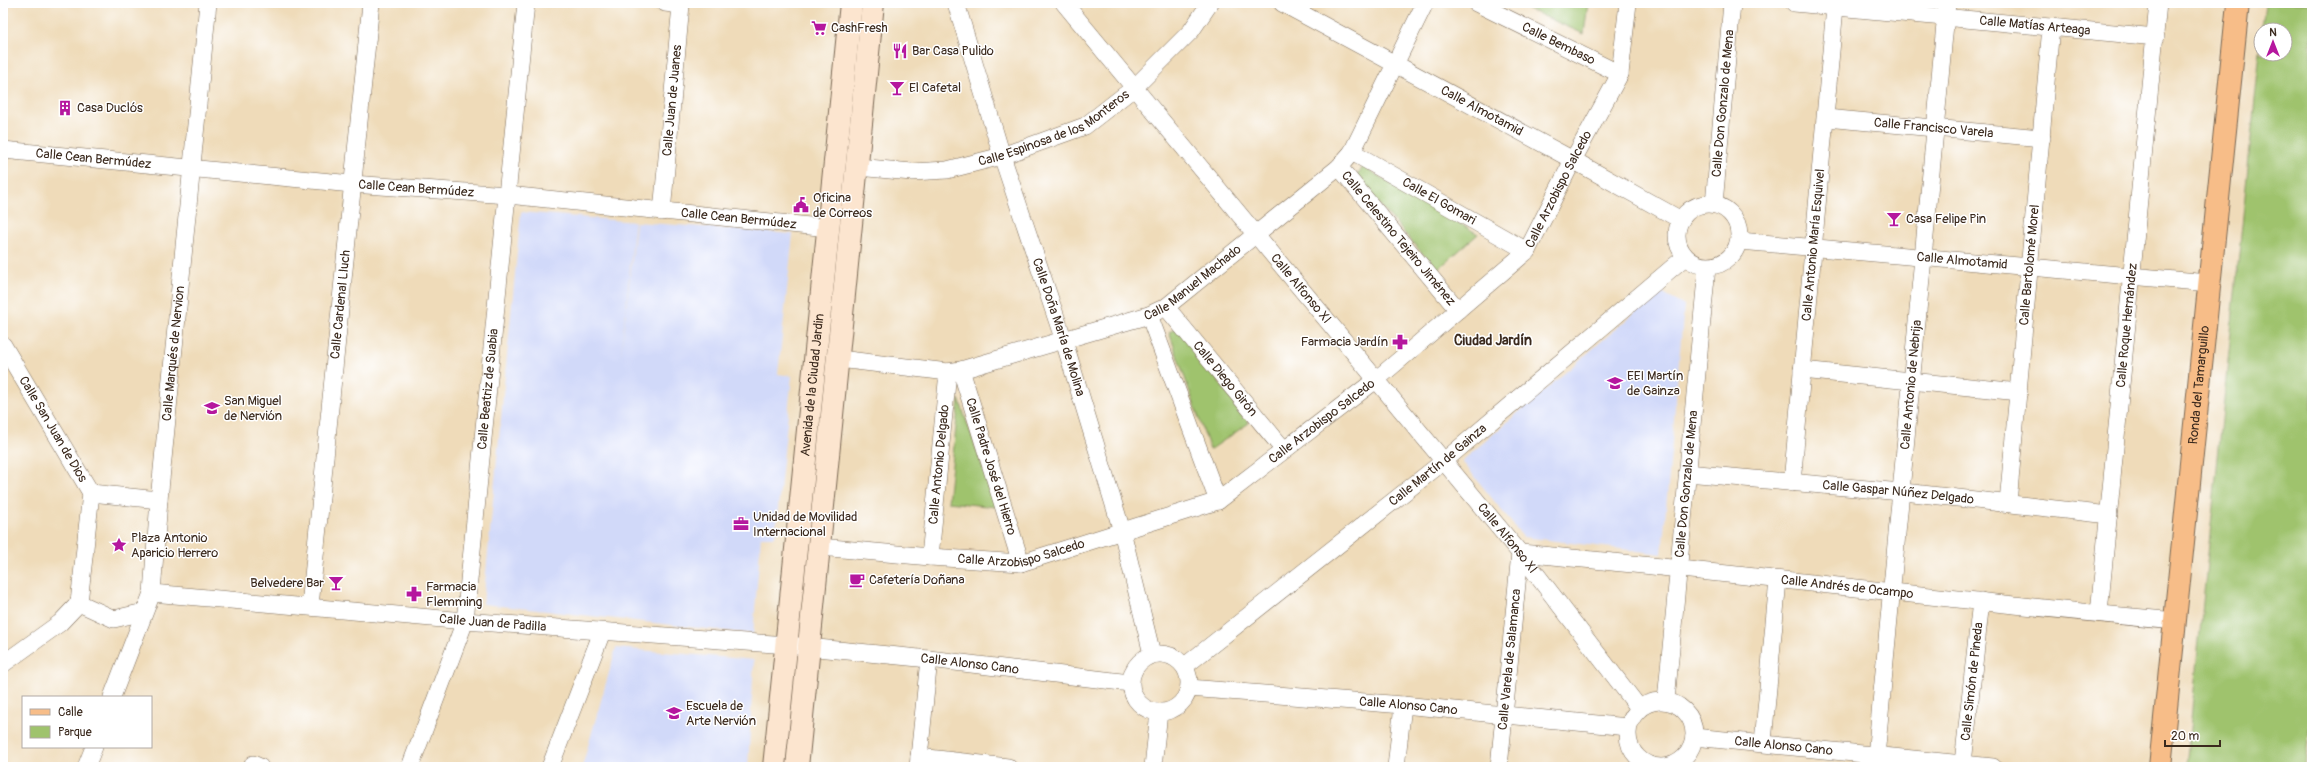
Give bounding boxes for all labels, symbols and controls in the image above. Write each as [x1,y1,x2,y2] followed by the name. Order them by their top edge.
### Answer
[1979,12,2091,39] street label: Calle Matías Arteaga
[810,19,828,37] supermarket icon: CashFresh
[1519,19,1598,69] street label: Calle Bembaso
[831,20,888,36] place label: CashFresh
[2253,22,2293,62] north arrow
[2269,26,2277,39] text: N
[1708,29,1738,178] street label: Calle Don Gonzalo de Mena
[891,42,909,60] restaurant icon: Bar Casa Pulido
[912,43,994,59] place label: Bar Casa Pulido
[659,44,685,157] street label: Calle Juan de Juanes
[888,79,906,97] bar icon: El Cafetal
[909,80,961,96] place label: El Cafetal
[1438,82,1526,139] street label: Calle Almotamid
[976,86,1133,170] street label: Calle Espinosa de los Monteros
[56,99,74,117] building icon: Casa Duclós
[77,100,143,116] place label: Casa Duclós
[1873,114,1994,141] street label: Calle Francisco Varela
[1522,128,1595,251] street label: Calle Arzobispo Salcedo
[35,145,152,172] street label: Calle Cean Bermúdez
[1338,168,1459,309] street label: Calle Celestino Tejeiro Jiménez
[1799,168,1828,322] street label: Calle Antonio María Esquivel
[1399,174,1479,228] street label: Calle El Gomari
[358,176,475,201] street label: Calle Cean Bermúdez
[813,190,872,221] place label: Oficina de Correos
[792,196,810,214] public building icon: Oficina de Correos
[2016,204,2043,326] street label: Calle Bartolomé Morel
[680,205,798,233] street label: Calle Cean Bermúdez
[1885,210,1903,228] bar icon: Casa Felipe Pin
[1906,211,1986,227] place label: Casa Felipe Pin
[1142,241,1244,324] street label: Calle Manuel Machado
[327,249,354,360] street label: Calle Cardenal Lluch
[1916,249,2008,273] street label: Calle Almotamid
[1267,250,1334,327] street label: Calle Alfonso XI
[1029,256,1088,398] street label: Calle Doña María de Molina
[2113,262,2141,388] street label: Calle Roque Hernández
[159,285,188,422] street label: Calle Marqués de Nervion
[797,313,828,457] street label: Avenida de la Ciudad Jardin
[1897,319,1925,450] street label: Calle Antonio de Nebrija
[2185,325,2213,445] street label: Ronda del Tamarguillo
[474,328,502,450] street label: Calle Beatriz de Suabia
[1454,332,1532,349] district label: Ciudad Jardín
[1391,333,1409,351] pharmacy icon: Farmacia Jardín
[1301,334,1388,350] place label: Farmacia Jardín
[1189,338,1261,420] street label: Calle Diego Girón
[1627,368,1683,399] place label: EEI Martín de Gainza
[15,373,91,485] street label: Calle San Juan de Dios
[1606,374,1624,392] school or university icon: EEI Martín de Gainza
[1265,376,1378,467] street label: Calle Arzobispo Salcedo
[224,393,282,424] place label: San Miguel de Nervión
[962,396,1020,537] street label: Calle Padre José del Hierro
[203,399,221,417] school or university icon: San Miguel de Nervión
[925,404,953,525] street label: Calle Antonio Delgado
[1672,410,1701,558] street label: Calle Don Gonzalo de Mena
[1386,420,1490,510] street label: Calle Martín de Gainza
[1822,477,1975,508] street label: Calle Gaspar Núñez Delgado
[1474,500,1541,577] street label: Calle Alfonso XI
[753,509,857,540] place label: Unidad de Movilidad Internacional
[732,515,750,533] office icon: Unidad de Movilidad Internacional
[131,530,218,561] place label: Plaza Antonio Aparicio Herrero
[957,535,1087,571] street label: Calle Arzobispo Salcedo
[110,536,128,554] place icon: Plaza Antonio Aparicio Herrero
[848,571,866,589] cafe icon: Cafetería Doñana
[869,572,964,588] place label: Cafetería Doñana
[1780,572,1914,602] street label: Calle Andrés de Ocampo
[327,574,345,592] bar icon: Belvedere Bar
[250,575,324,591] place label: Belvedere Bar
[426,579,483,610] place label: Farmacia Flemming
[405,585,423,603] pharmacy icon: Farmacia Flemming
[1495,588,1524,731] street label: Calle Varela de Salamanca
[438,611,547,635] street label: Calle Juan de Padilla
[1958,621,1987,742] street label: Calle Simón de Pineda
[920,650,1020,678] street label: Calle Alonso Cano
[1358,694,1458,718] street label: Calle Alonso Cano
[22,696,152,748] legend
[686,698,756,729] place label: Escuela de Arte Nervión
[665,704,683,722] school or university icon: Escuela de Arte Nervión
[58,705,83,720] text: Calle
[2165,722,2220,748] scale bar
[58,725,92,740] text: Parque
[2171,729,2200,744] text: 20 m
[1734,733,1834,759] street label: Calle Alonso Cano

